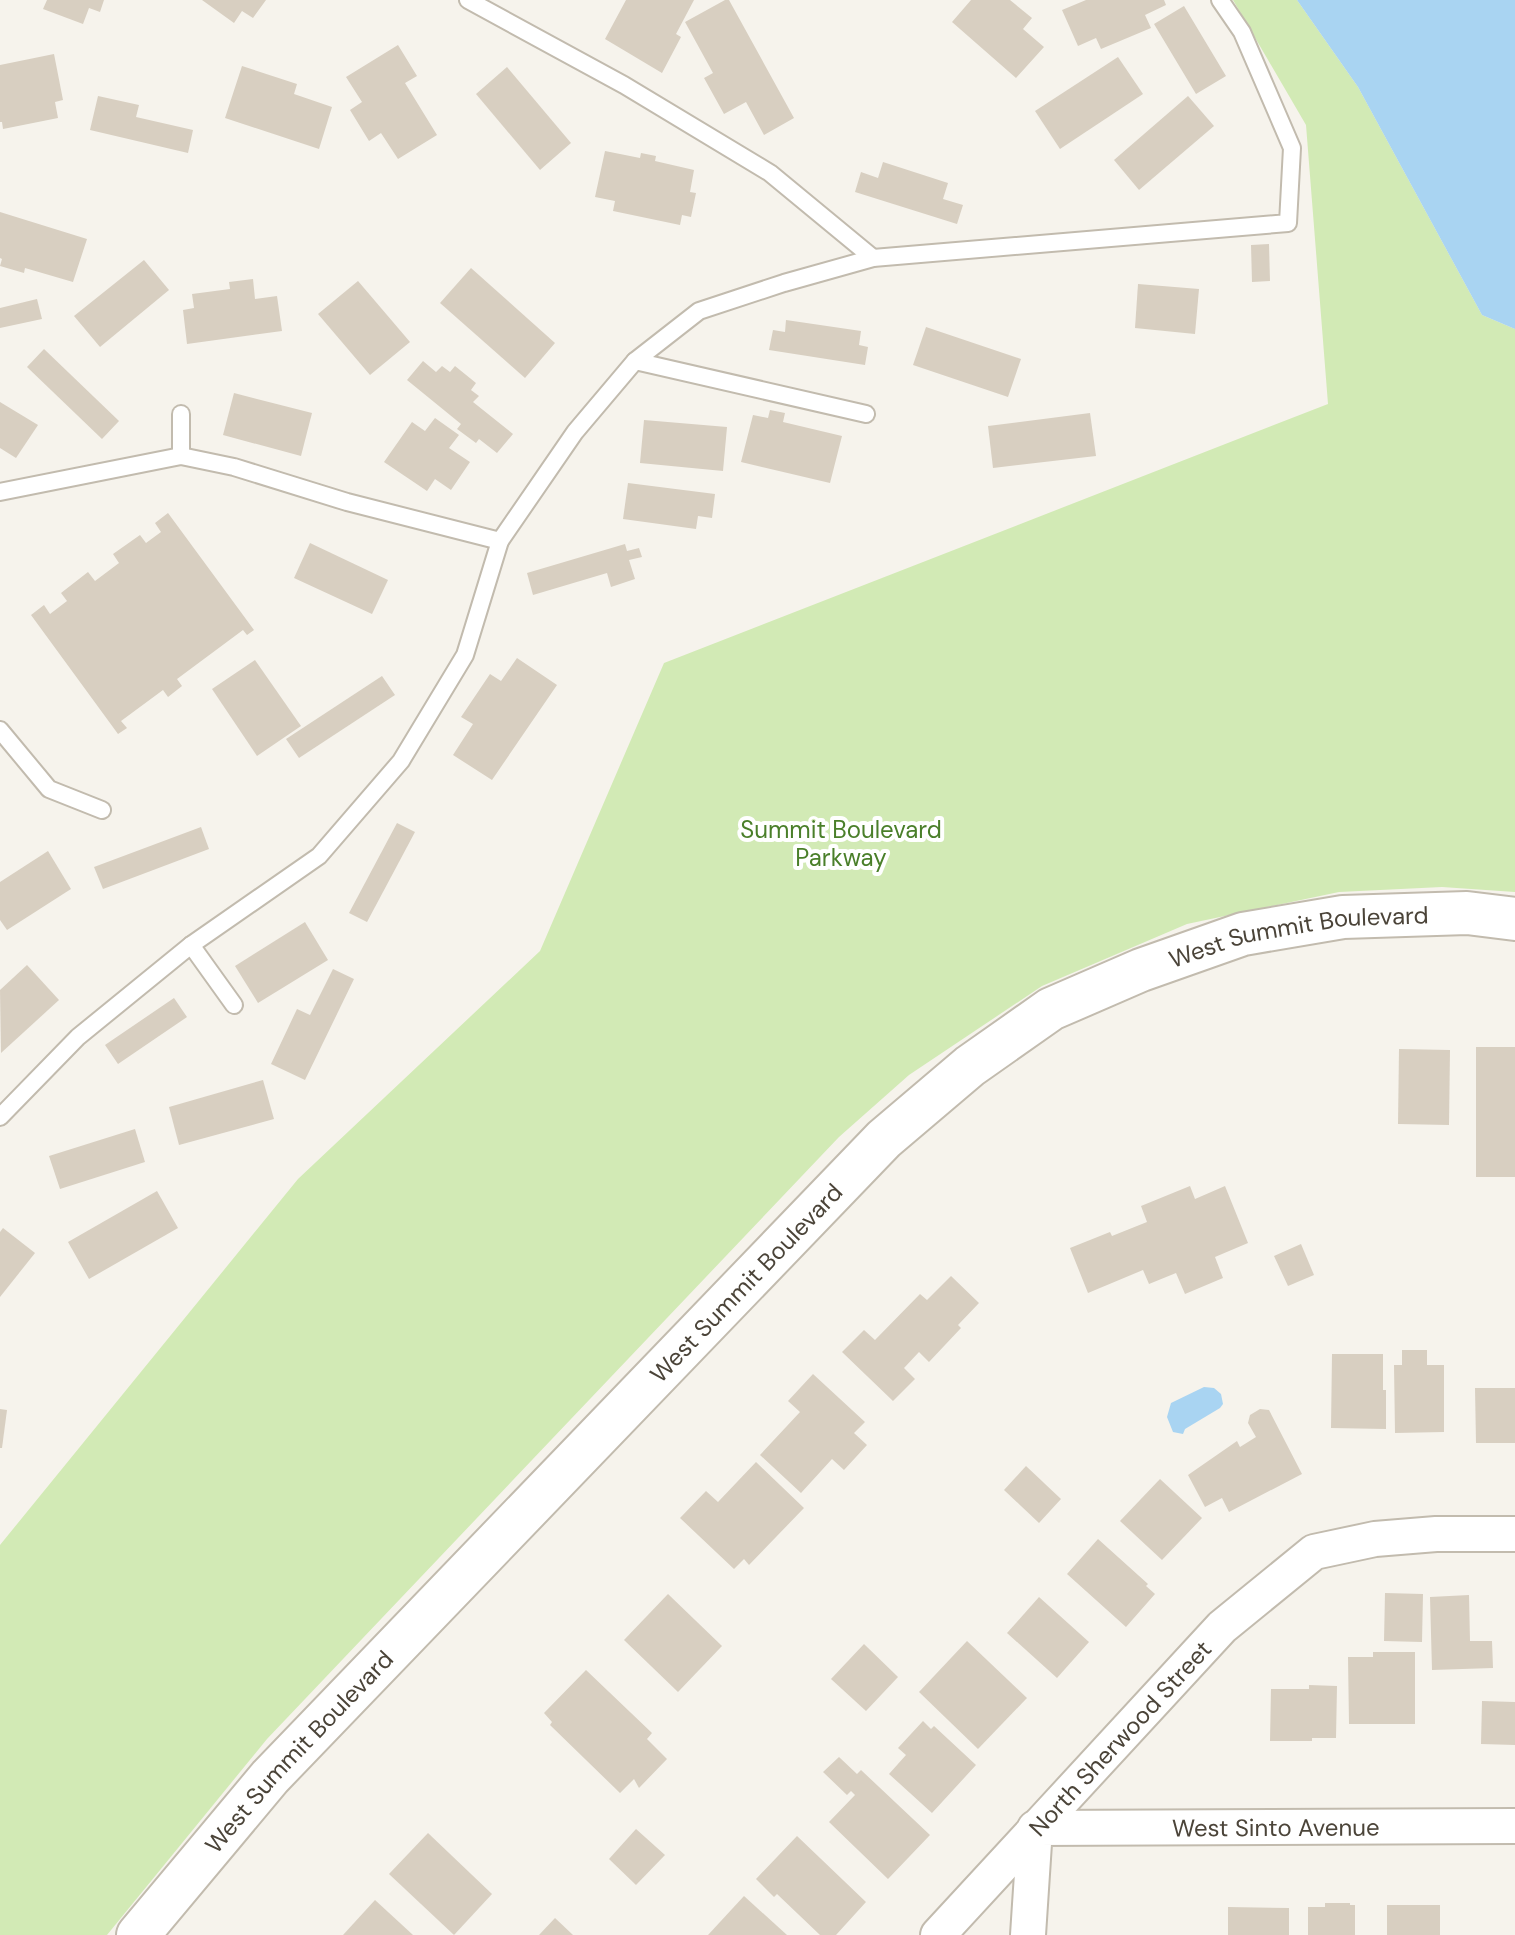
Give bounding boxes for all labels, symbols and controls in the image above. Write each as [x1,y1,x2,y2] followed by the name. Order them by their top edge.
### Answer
[740,814,942,873] park label: Summit Boulevard Parkway
[1164,899,1429,975] street label: West Summit Boulevard
[643,1177,849,1389] street label: West Summit Boulevard
[1022,1634,1218,1842] street label: North Sherwood Street
[198,1643,399,1859] street label: West Summit Boulevard
[1172,1811,1380,1843] street label: West Sinto Avenue

